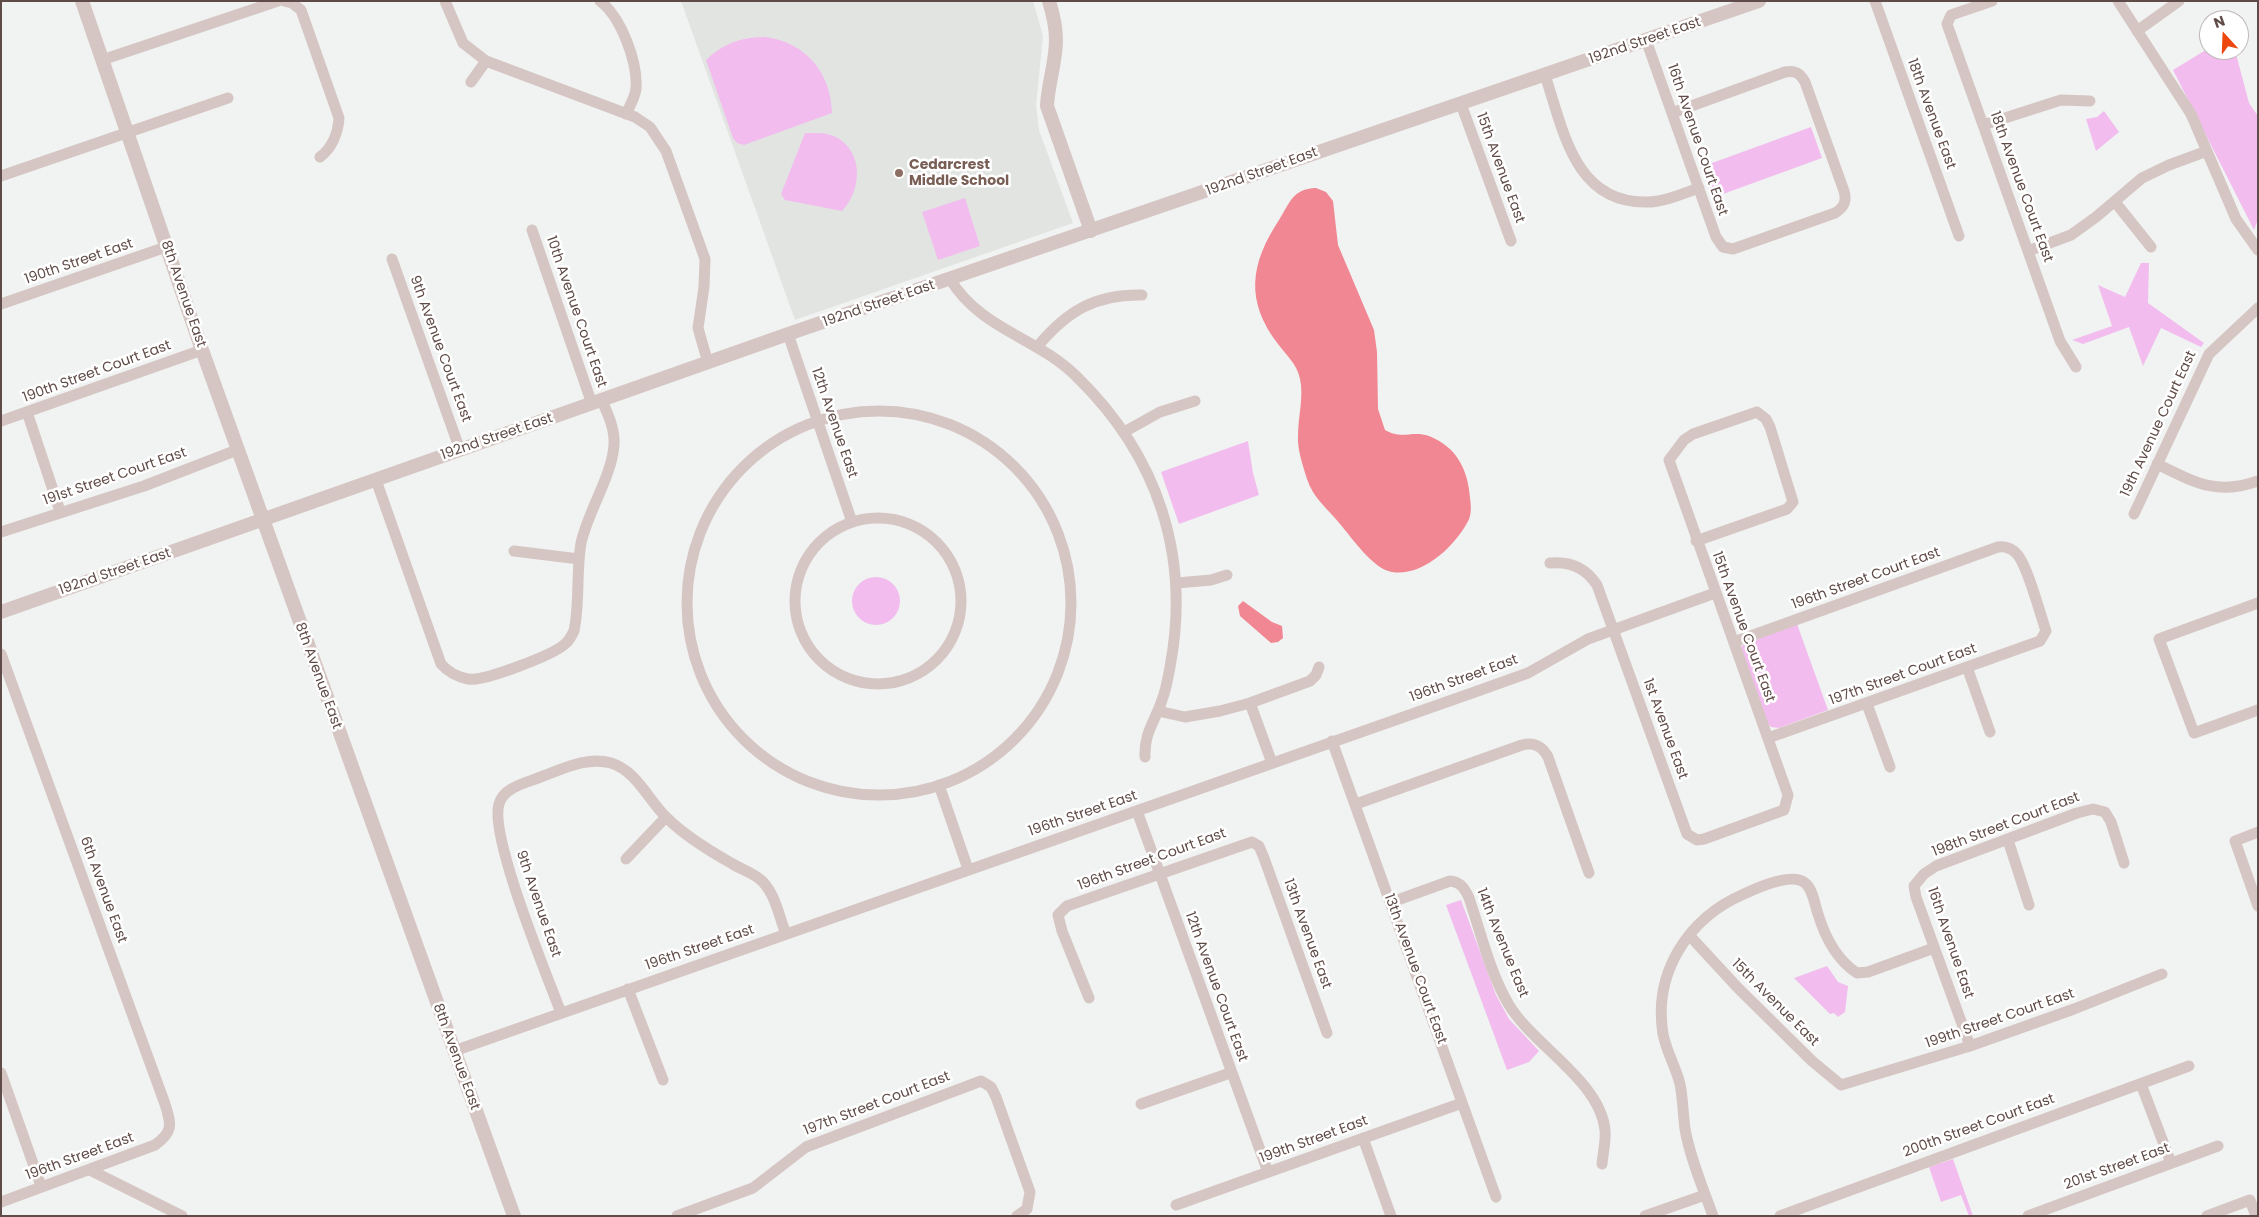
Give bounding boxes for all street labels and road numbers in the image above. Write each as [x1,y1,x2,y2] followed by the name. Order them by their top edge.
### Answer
[1587,14,1703,68] street label: 192nd Street East
[1903,56,1959,172] street label: 18th Avenue East
[1663,62,1731,218] street label: 16th Avenue Court East
[1986,109,2056,265] street label: 18th Avenue Court East
[1472,110,1528,226] street label: 15th Avenue East
[1204,144,1320,200] street label: 192nd Street East
[542,234,610,390] street label: 10th Avenue Court East
[23,236,135,288] street label: 190th Street East
[157,238,209,350] street label: 8th Avenue East
[406,273,474,425] street label: 9th Avenue Court East
[821,277,937,331] street label: 192nd Street East
[21,337,173,407] street label: 190th Street Court East
[2118,348,2200,500] street label: 19th Avenue Court East
[807,366,861,480] street label: 12th Avenue East
[439,410,555,464] street label: 192nd Street East
[41,445,189,509] street label: 191st Street Court East
[1790,544,1942,614] street label: 196th Street Court East
[57,545,173,599] street label: 192nd Street East
[1708,549,1778,705] street label: 15th Avenue Court East
[291,621,345,731] street label: 8th Avenue East
[1827,641,1979,709] street label: 197th Street Court East
[1408,652,1520,706] street label: 196th Street East
[1639,676,1691,782] street label: 1st Avenue East
[1026,788,1140,840] street label: 196th Street East
[1930,789,2082,861] street label: 198th Street Court East
[1076,825,1228,895] street label: 196th Street Court East
[76,834,130,946] street label: 6th Avenue East
[512,848,564,960] street label: 9th Avenue East
[1279,877,1335,991] street label: 13th Avenue East
[1923,885,1977,1001] street label: 16th Avenue East
[1472,886,1532,1000] street label: 14th Avenue East
[1380,892,1450,1046] street label: 13th Avenue Court East
[1181,910,1251,1064] street label: 12th Avenue Court East
[643,922,757,974] street label: 196th Street East
[1728,956,1822,1050] street label: 15th Avenue East
[1923,986,2077,1052] street label: 199th Street Court East
[429,1002,483,1112] street label: 8th Avenue East
[801,1068,953,1140] street label: 197th Street Court East
[1901,1091,2057,1161] street label: 200th Street Court East
[1258,1113,1370,1167] street label: 199th Street East
[24,1130,136,1184] street label: 196th Street East
[2062,1140,2172,1194] street label: 201st Street East

